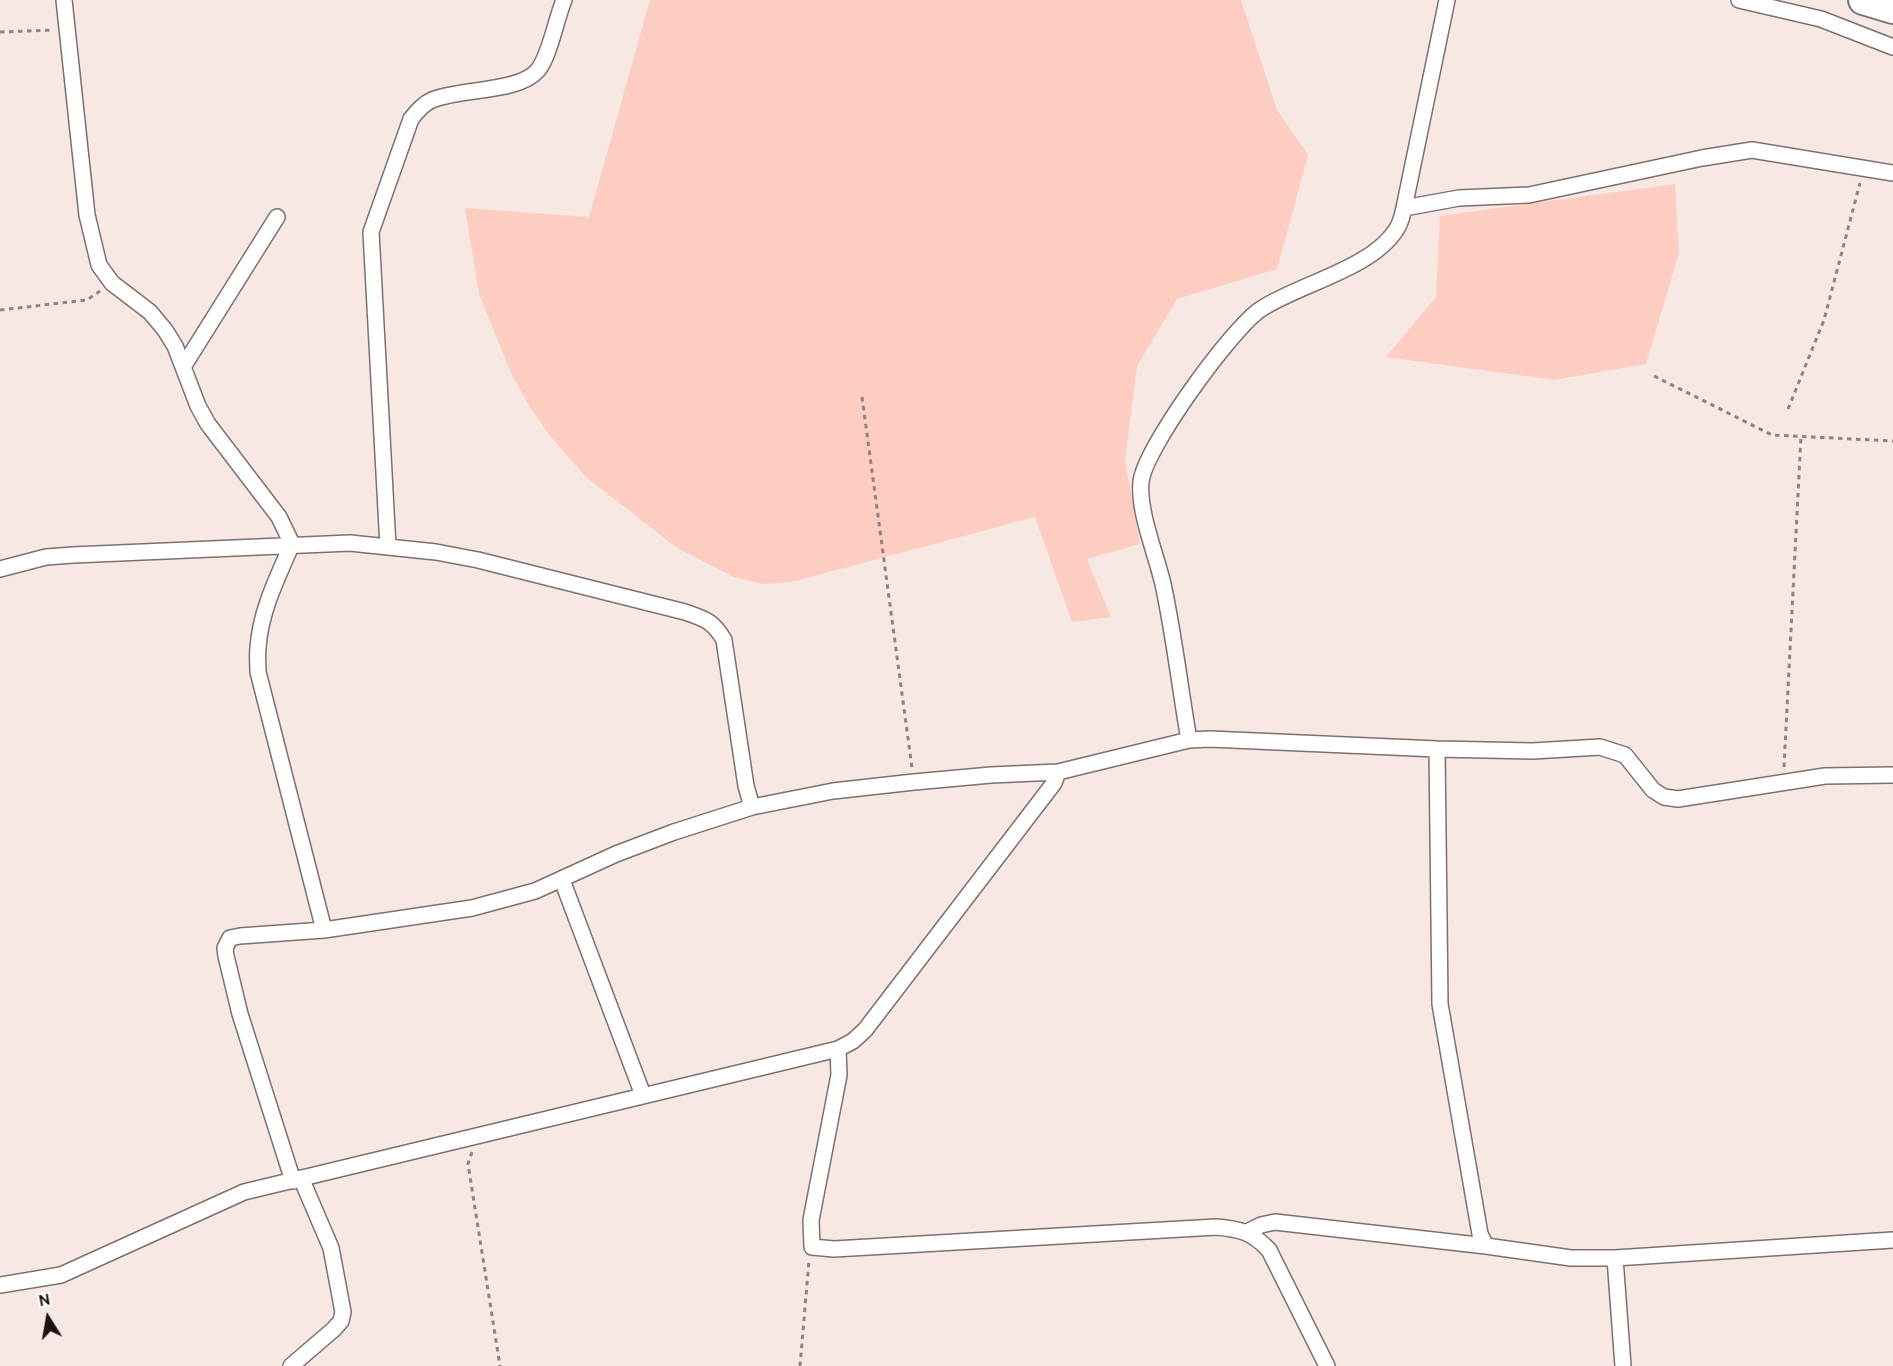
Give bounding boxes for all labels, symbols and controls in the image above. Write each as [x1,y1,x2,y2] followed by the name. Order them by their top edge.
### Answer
[18,1288,78,1348] north arrow
[37,1289,52,1310] text: N

